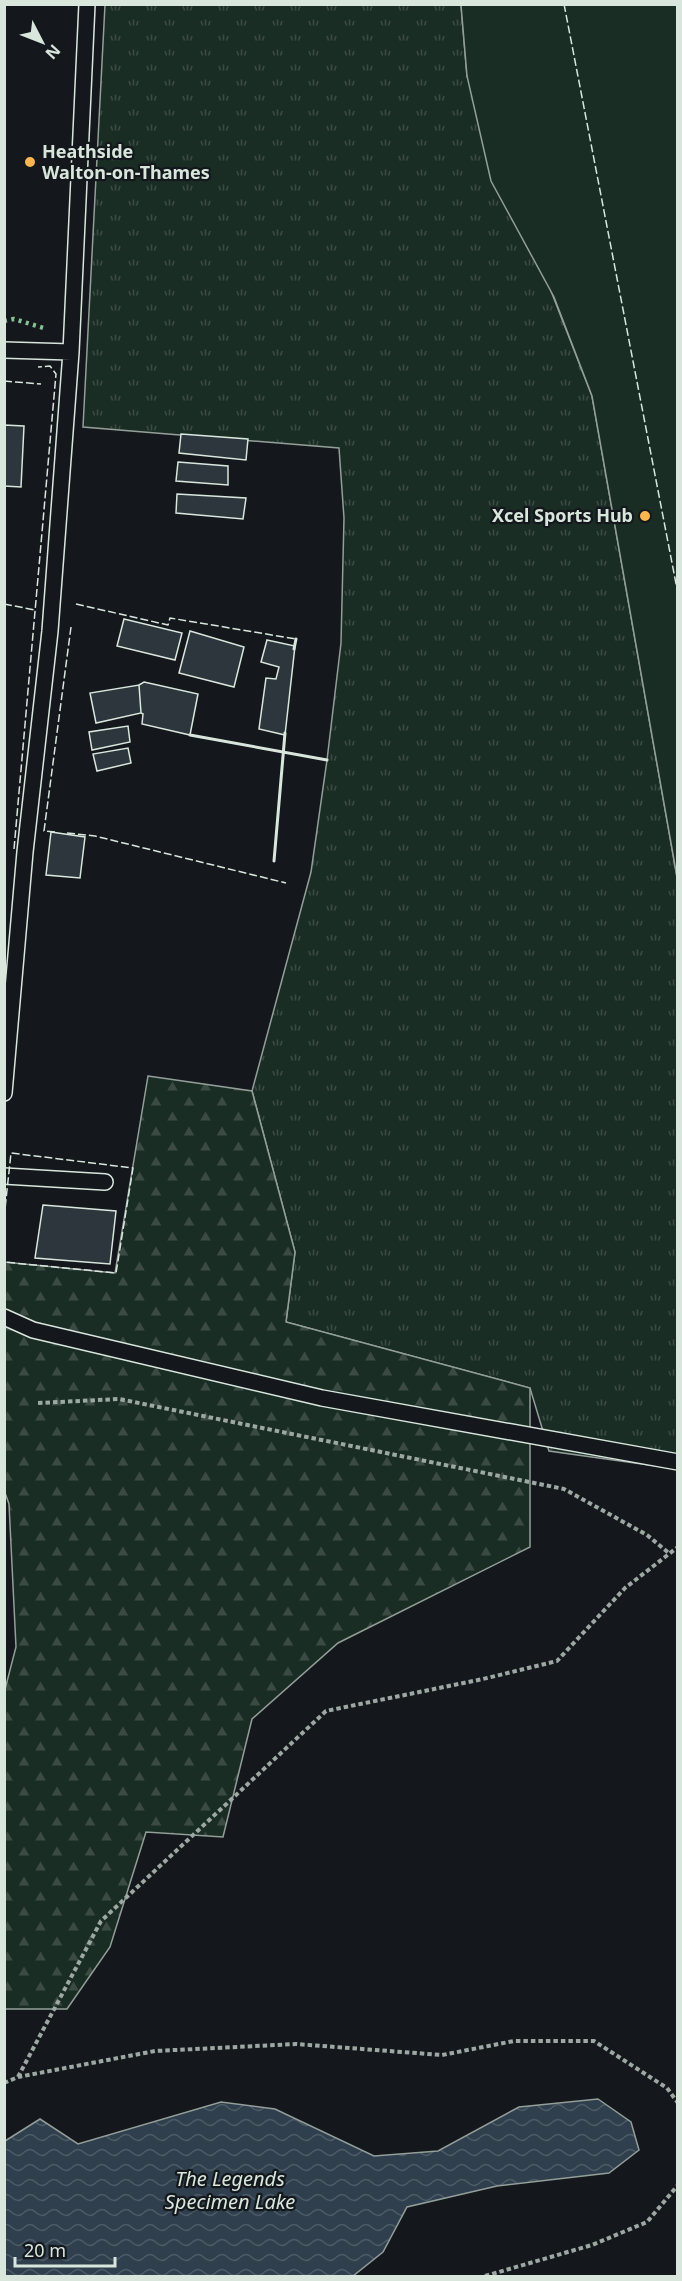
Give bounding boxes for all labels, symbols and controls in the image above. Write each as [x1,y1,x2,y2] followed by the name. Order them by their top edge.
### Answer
[12,12,72,72] north arrow
[41,40,66,64] text: N
[42,139,210,184] place label: Heathside Walton-on-Thames
[23,155,37,169] marker: Heathside Walton-on-Thames
[492,503,633,527] place label: Xcel Sports Hub
[638,509,652,523] marker: Xcel Sports Hub
[165,2165,295,2215] water label: The Legends Specimen Lake
[15,2230,116,2268] scale bar
[24,2238,66,2262] text: 20 m

